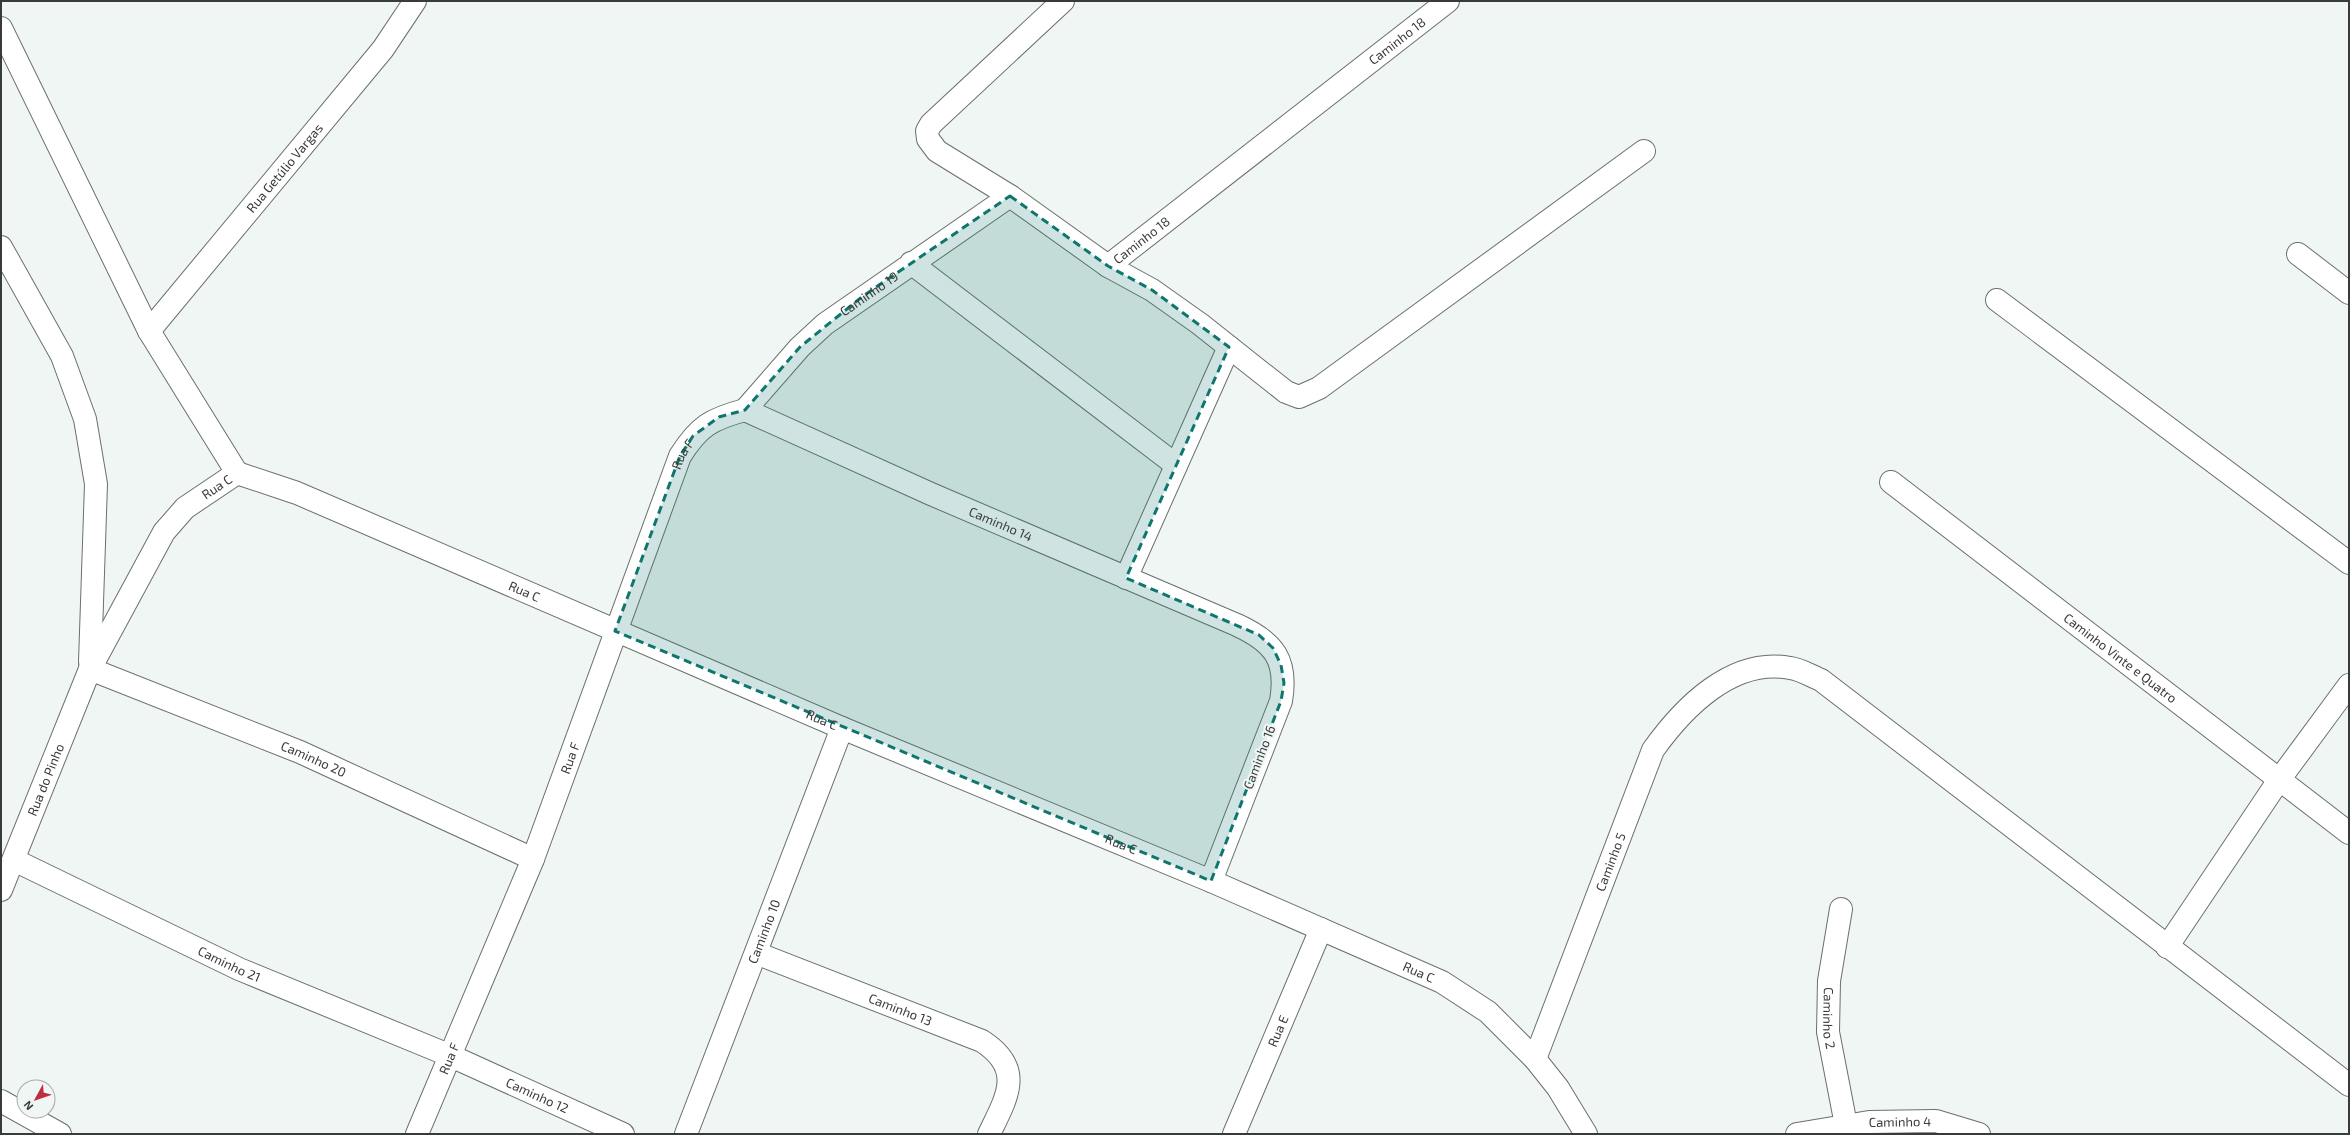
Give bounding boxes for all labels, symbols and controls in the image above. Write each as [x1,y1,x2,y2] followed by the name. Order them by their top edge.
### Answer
[1365,14,1428,68] street label: Caminho 18
[243,120,326,216] street label: Rua Getúlio Vargas
[1110,213,1173,267] street label: Caminho 18
[837,268,901,319] street label: Caminho 19
[668,436,697,472] street label: Rua F
[199,471,235,503] street label: Rua C
[966,503,1035,545] street label: Caminho 14
[506,577,543,605] street label: Rua C
[2061,609,2180,706] street label: Caminho Vinte e Quatro
[804,706,840,733] street label: Rua C
[1239,723,1279,791] street label: Caminho 16
[279,737,349,780] street label: Caminho 20
[557,740,583,776] street label: Rua F
[24,741,67,818] street label: Rua do Pinho
[1103,830,1139,857] street label: Rua C
[1592,830,1629,894] street label: Caminho 5
[744,897,783,966] street label: Caminho 10
[195,942,263,985] street label: Caminho 21
[1400,958,1437,986] street label: Rua C
[1820,987,1839,1050] street label: Caminho 2
[866,990,935,1029] street label: Caminho 13
[1264,1013,1292,1049] street label: Rua E
[435,1040,463,1077] street label: Rua F
[504,1074,571,1116] street label: Caminho 12
[16,1079,56,1119] north arrow
[20,1098,35,1113] text: N
[1869,1113,1931,1130] street label: Caminho 4

